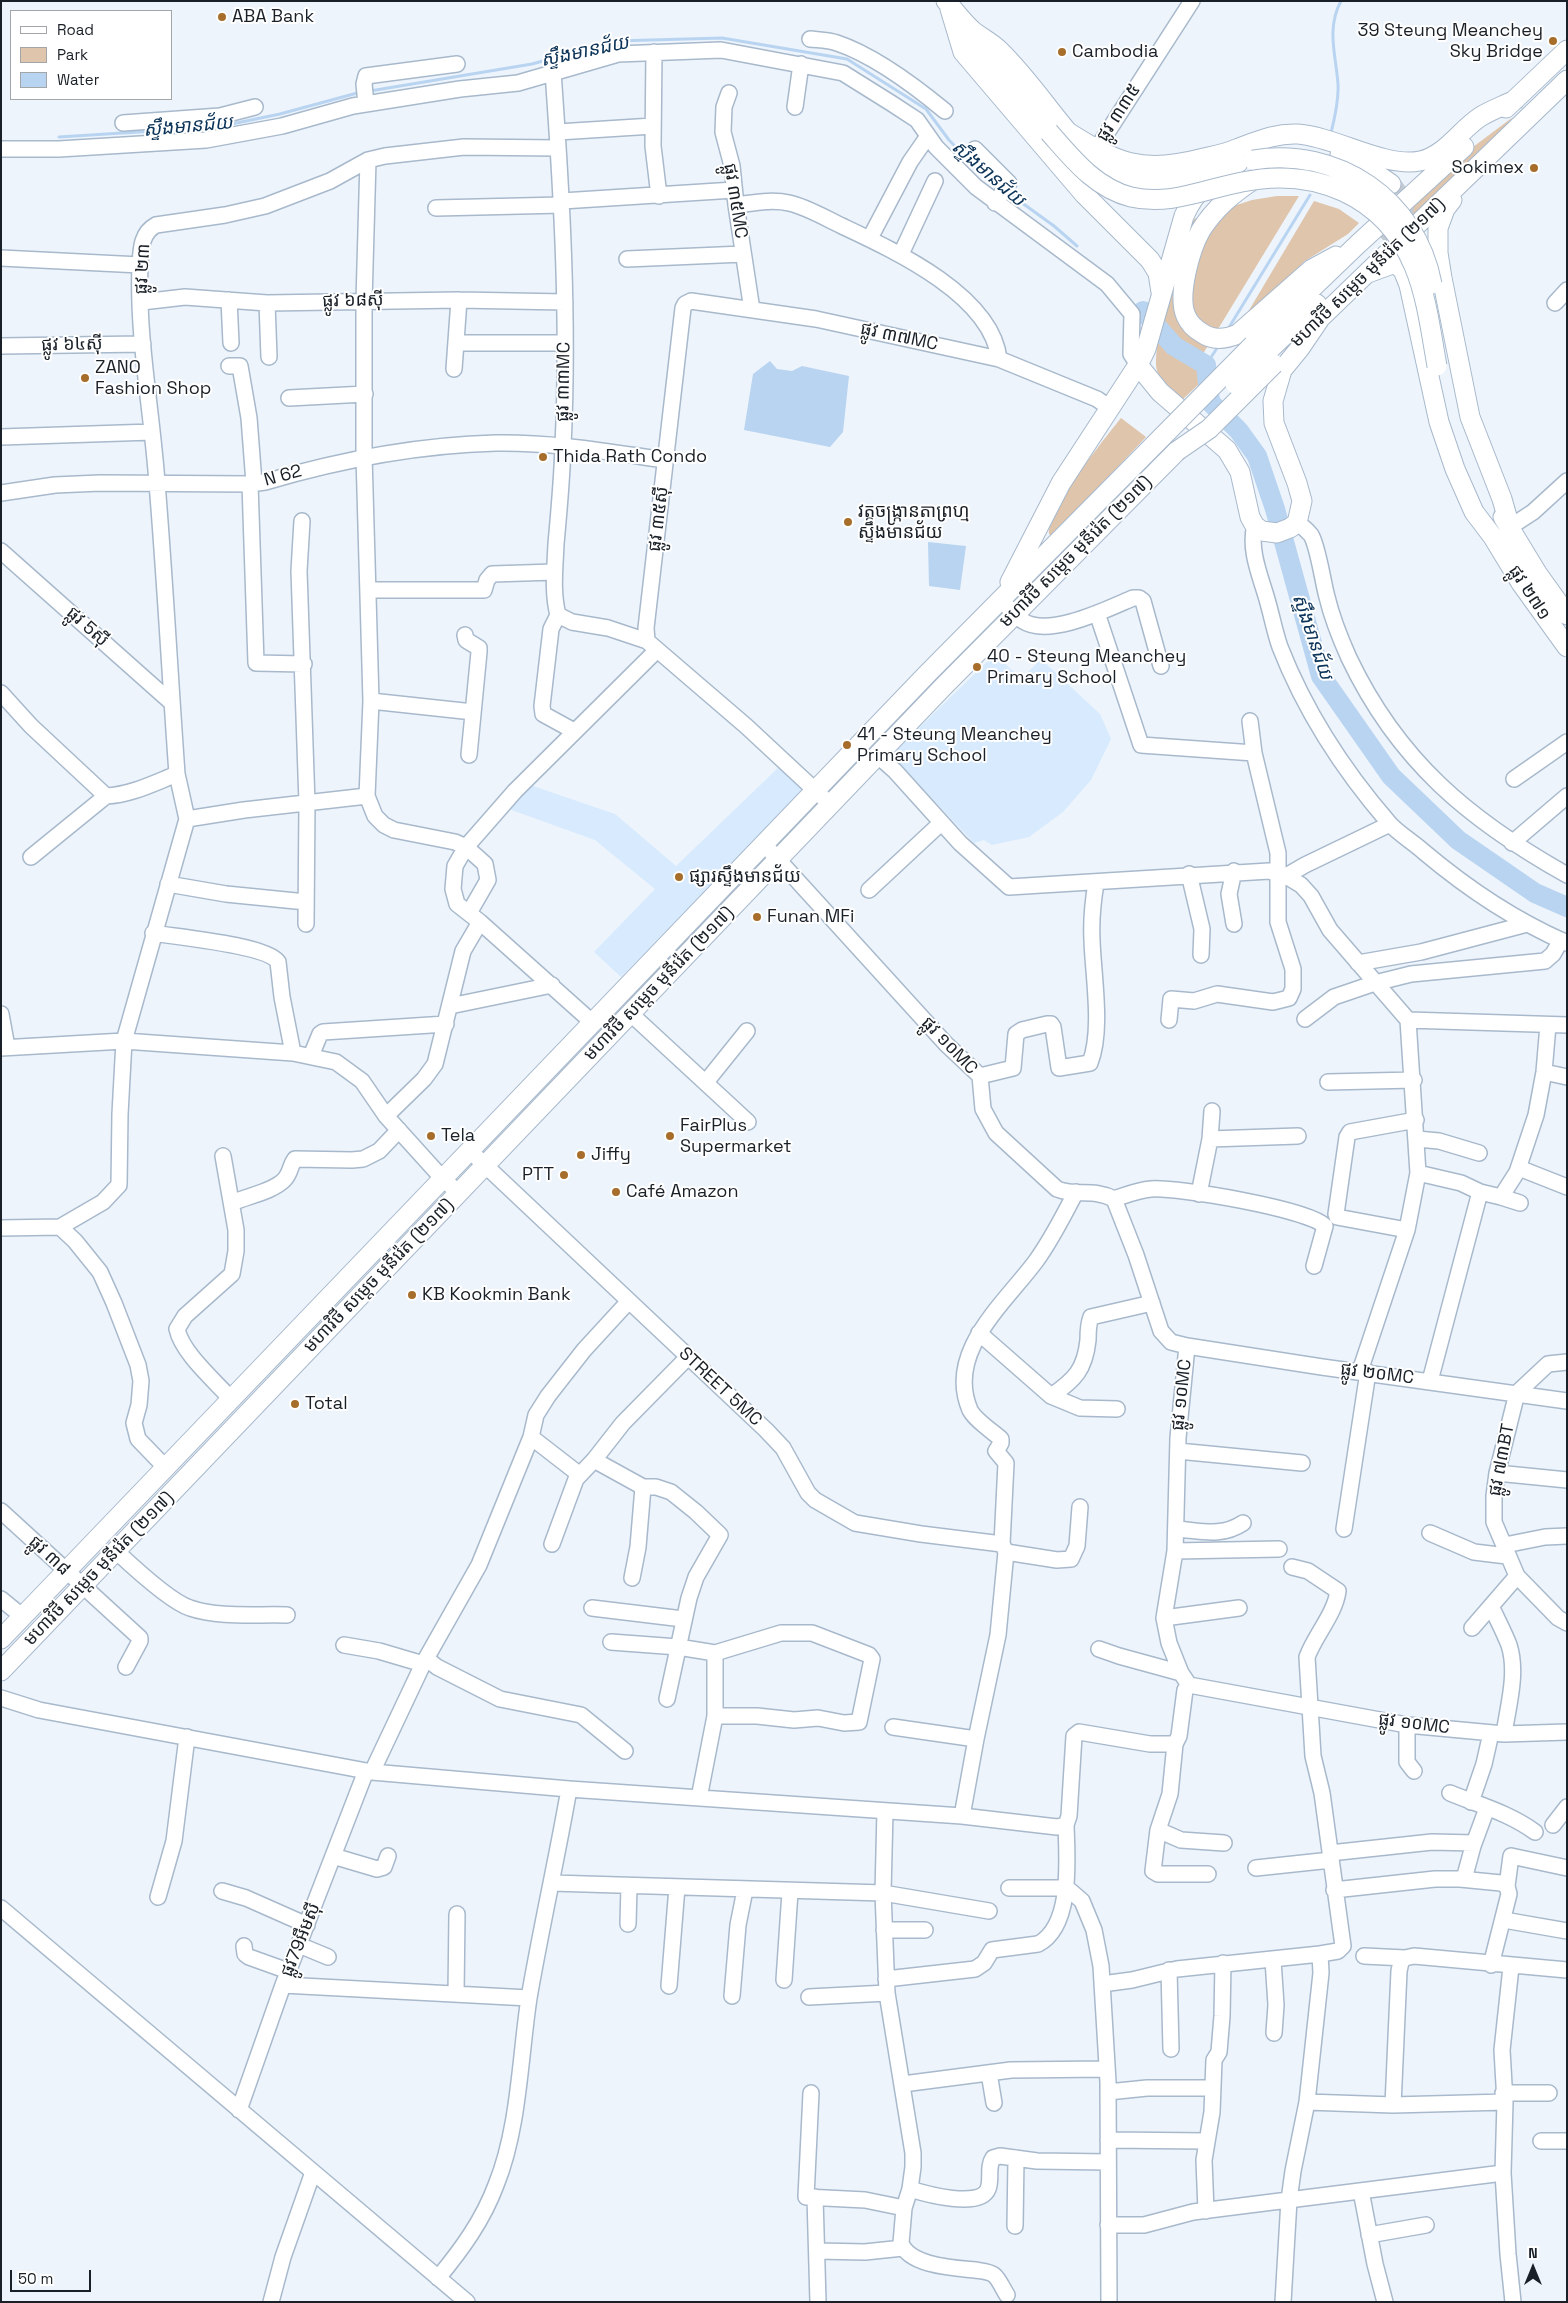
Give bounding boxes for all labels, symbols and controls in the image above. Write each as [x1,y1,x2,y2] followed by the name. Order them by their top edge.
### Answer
[232,6,314,28] place label: ABA Bank
[10,10,172,100] legend
[216,11,228,23] marker: ABA Bank
[57,20,94,39] text: Road
[1358,20,1543,62] place label: 39 Steung Meanchey Sky Bridge
[539,32,631,72] water label: ស្ទឹងមានជ័យ
[1547,35,1559,47] marker: 39 Steung Meanchey Sky Bridge
[1072,41,1158,63] place label: Cambodia
[57,45,88,64] text: Park
[1056,46,1068,58] marker: Cambodia
[57,70,99,89] text: Water
[1092,80,1146,146] street label: ផ្លូវ ៣៣៥
[142,112,234,142] water label: ស្ទឹងមានជ័យ
[947,136,1029,212] water label: ស្ទឹងមានជ័យ
[1452,157,1524,179] place label: Sokimex
[718,162,752,240] street label: ផ្លូវ ៣៥MC
[1528,162,1540,174] marker: Sokimex
[1286,194,1450,352] street label: មហាវិថី សម្តេច មុនីរ៉េត (២១៧)
[131,243,155,295] street label: ផ្លូវ ២៣
[322,290,384,312] street label: ផ្លូវ ៦៨ស៊ី
[858,318,940,356] street label: ផ្លូវ ៣៧MC
[41,334,103,356] street label: ផ្លូវ ៦៤ស៊ី
[553,342,575,422] street label: ផ្លូវ ៣៣MC
[95,357,211,399] place label: ZANO Fashion Shop
[79,372,91,384] marker: ZANO Fashion Shop
[553,446,707,468] place label: Thida Rath Condo
[537,451,549,463] marker: Thida Rath Condo
[262,461,304,491] street label: N 62
[995,471,1157,633] street label: មហាវិថី សម្តេច មុនីរ៉េត (២១៧)
[644,485,674,553] street label: ផ្លូវ ៣៥ស៊ី
[858,501,969,544] place label: វត្តចង្ក្រានតាព្រហ្ម ស្ទឹងមានជ័យ
[842,516,854,528] marker: វត្តចង្ក្រានតាព្រហ្ម ស្ទឹងមានជ័យ
[1503,562,1555,624] street label: ផ្លូវ ២៧១
[1287,591,1337,683] water label: ស្ទឹងមានជ័យ
[61,602,113,652] street label: ផ្លូវ 5ស៊ី
[987,646,1186,689] place label: 40 - Steung Meanchey Primary School
[971,661,983,673] marker: 40 - Steung Meanchey Primary School
[857,724,1052,766] place label: 41 - Steung Meanchey Primary School
[841,739,853,751] marker: 41 - Steung Meanchey Primary School
[689,866,801,888] place label: ផ្សារស្ទឹងមានជ័យ
[673,871,685,883] marker: ផ្សារស្ទឹងមានជ័យ
[580,902,738,1066] street label: មហាវិថី សម្តេច មុនីរ៉េត (២១៧)
[767,906,854,928] place label: Funan MFi
[751,911,763,923] marker: Funan MFi
[916,1013,982,1079] street label: ផ្លូវ ១០MC
[680,1115,791,1158] place label: FairPlus Supermarket
[441,1125,475,1147] place label: Tela
[425,1130,437,1142] marker: Tela
[664,1130,676,1142] marker: FairPlus Supermarket
[591,1144,631,1166] place label: Jiffy
[575,1149,587,1161] marker: Jiffy
[522,1164,554,1186] place label: PTT
[558,1169,570,1181] marker: PTT
[626,1181,739,1203] place label: Café Amazon
[610,1186,622,1198] marker: Café Amazon
[300,1194,458,1358] street label: មហាវិថី សម្តេច មុនីរ៉េត (២១៧)
[422,1284,571,1306] place label: KB Kookmin Bank
[406,1289,418,1301] marker: KB Kookmin Bank
[674,1343,766,1431] street label: STREET 5MC
[1168,1358,1196,1432] street label: ផ្លូវ ១០MC
[1339,1359,1415,1389] street label: ផ្លូវ ២០MC
[305,1393,348,1415] place label: Total
[289,1398,301,1410] marker: Total
[1484,1422,1520,1498] street label: ផ្លូវ ៧៣BT
[20,1487,178,1651] street label: មហាវិថី សម្តេច មុនីរ៉េត (២១៧)
[24,1531,74,1581] street label: ផ្លូវ ៣៨
[1377,1709,1451,1739] street label: ផ្លូវ ១០MC
[276,1900,326,1980] street label: ផ្លូវ79អឹមស៊ី
[1508,2243,1558,2293] north arrow
[1528,2244,1538,2262] text: N
[12,2260,94,2292] scale bar
[18,2269,53,2288] text: 50 m

